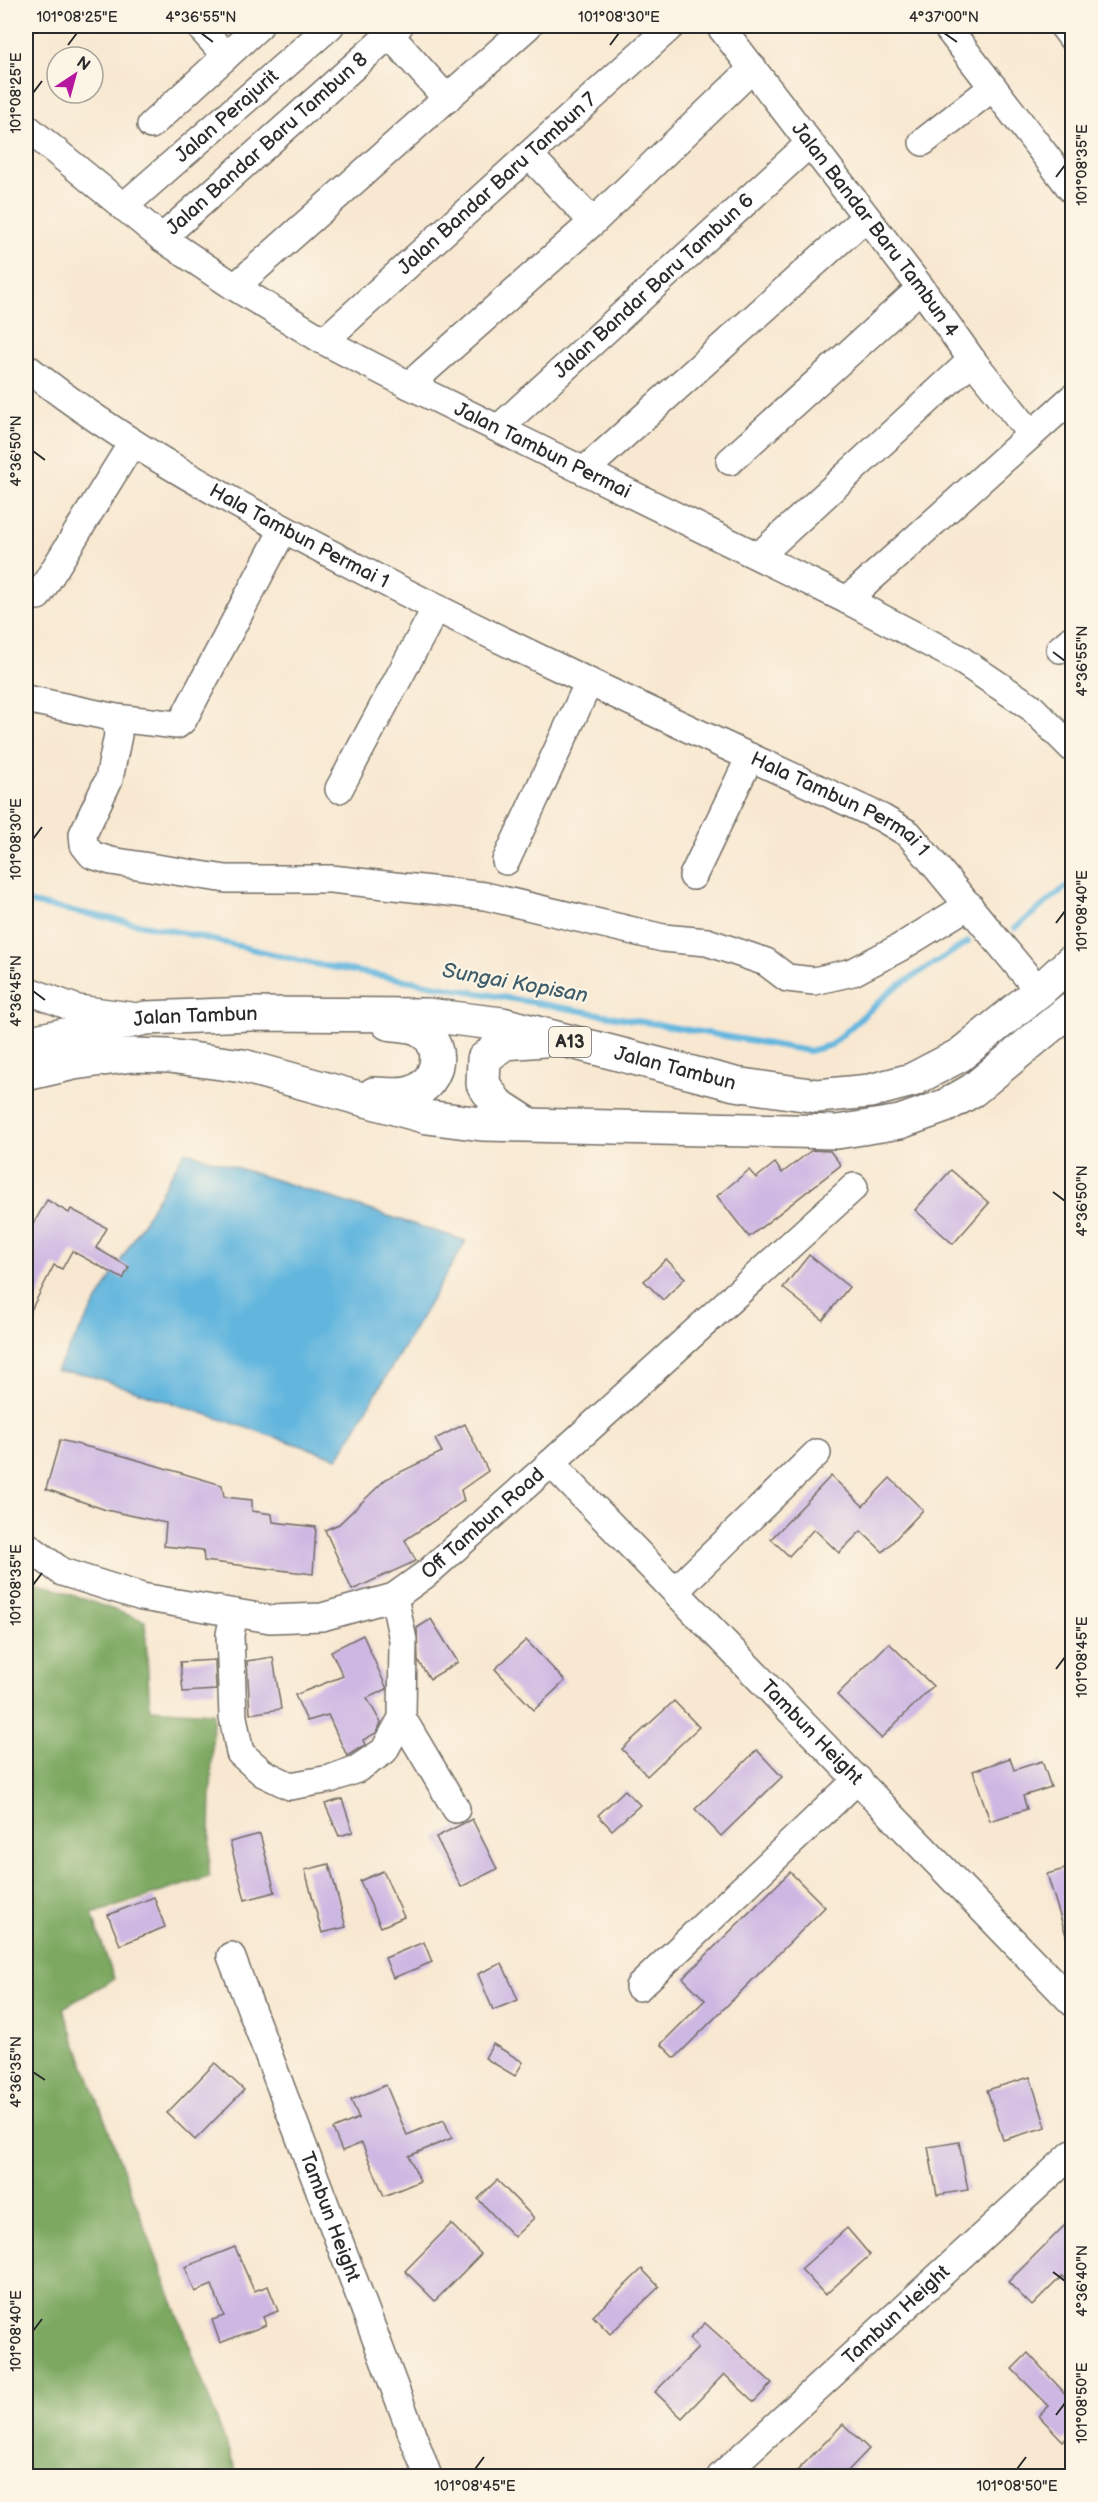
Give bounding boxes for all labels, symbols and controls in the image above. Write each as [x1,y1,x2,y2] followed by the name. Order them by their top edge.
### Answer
[36,8,118,27] text: 101°08'25"E
[165,8,237,27] text: 4°36'55"N
[578,8,660,27] text: 101°08'30"E
[909,8,979,27] text: 4°37'00"N
[45,45,105,105] north arrow
[161,48,373,240] street label: Jalan Bandar Baru Tambun 8
[7,52,26,134] text: 101°08'25"E
[72,53,93,75] text: N
[170,65,284,168] street label: Jalan Perajurit
[393,87,602,280] street label: Jalan Bandar Baru Tambun 7
[786,118,964,342] street label: Jalan Bandar Baru Tambun 4
[1073,124,1092,206] text: 101°08'35"E
[549,189,759,384] street label: Jalan Bandar Baru Tambun 6
[450,397,635,504] street label: Jalan Tambun Permai
[7,415,26,487] text: 4°36'50"N
[205,479,393,594] street label: Hala Tambun Permai 1
[1073,625,1092,697] text: 4°36'55"N
[747,747,934,861] street label: Hala Tambun Permai 1
[7,798,26,880] text: 101°08'30"E
[1073,870,1092,952] text: 101°08'40"E
[7,955,26,1027] text: 4°36'45"N
[440,958,590,1008] water label: Sungai Kopisan
[131,1002,258,1032] street label: Jalan Tambun
[549,1027,591,1057] road number: A13
[612,1041,738,1096] street label: Jalan Tambun
[1073,1165,1092,1237] text: 4°36'50"N
[417,1463,549,1584] street label: Off Tambun Road
[7,1544,26,1626] text: 101°08'35"E
[1073,1616,1092,1698] text: 101°08'45"E
[755,1675,868,1790] street label: Tambun Height
[7,2036,26,2108] text: 4°36'35"N
[294,2149,365,2285] street label: Tambun Height
[1073,2245,1092,2317] text: 4°36'40"N
[838,2260,955,2370] street label: Tambun Height
[7,2290,26,2372] text: 101°08'40"E
[1073,2362,1092,2444] text: 101°08'50"E
[434,2477,516,2496] text: 101°08'45"E
[976,2477,1058,2496] text: 101°08'50"E

